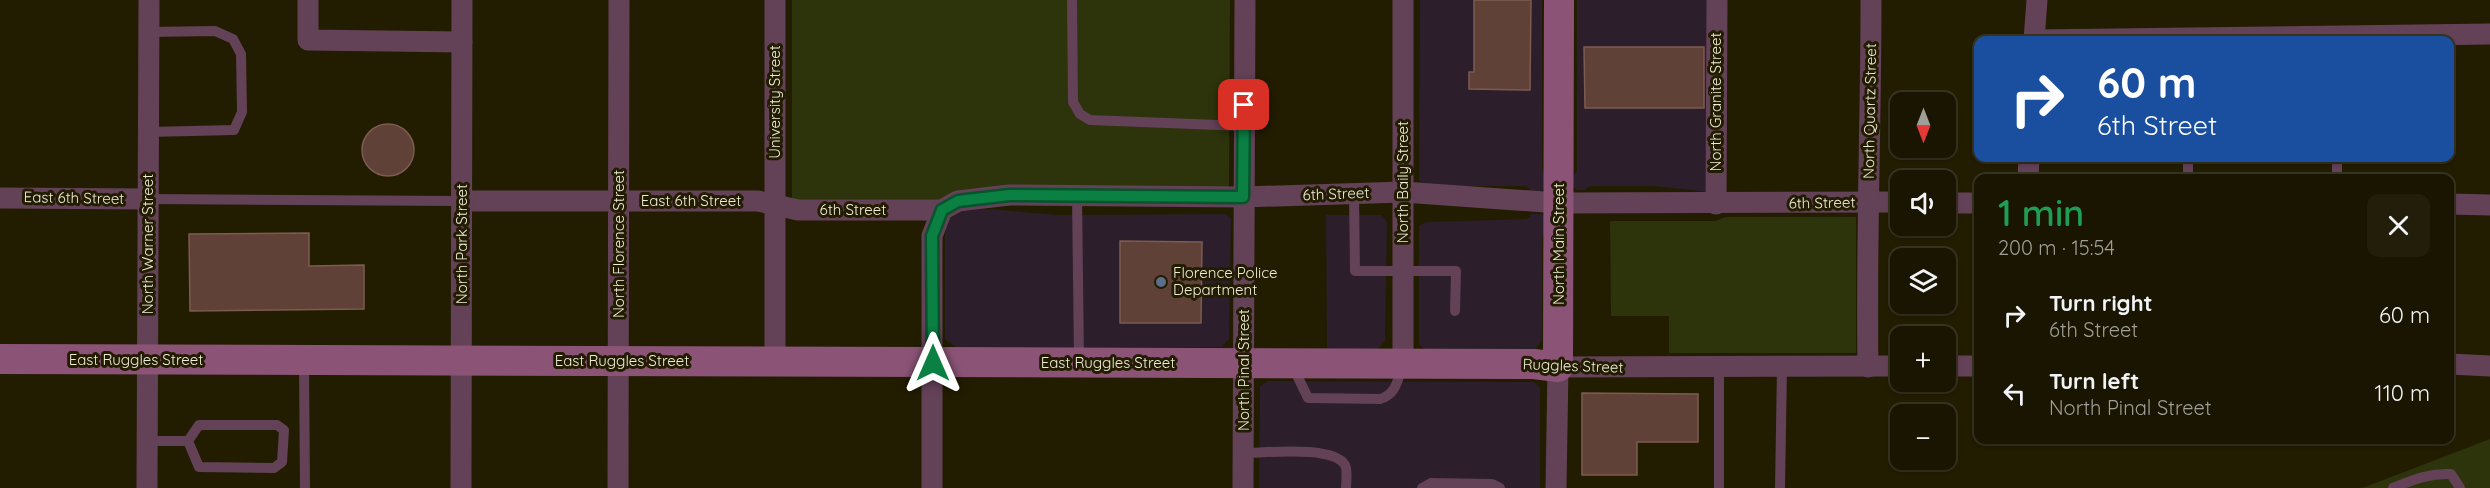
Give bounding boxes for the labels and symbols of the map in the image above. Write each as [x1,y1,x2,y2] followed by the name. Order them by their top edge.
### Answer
[1706,32,1725,172] street label: North Granite Street
[1859,43,1880,179] street label: North Quartz Street
[765,45,784,159] street label: University Street
[1218,79,1269,130] pin
[1890,92,1956,158] north arrow
[1393,121,1412,243] street label: North Baily Street
[609,170,628,318] street label: North Florence Street
[138,174,157,314] street label: North Warner Street
[1302,183,1370,204] street label: 6th Street
[1549,183,1568,305] street label: North Main Street
[452,184,471,304] street label: North Park Street
[24,187,124,208] street label: East 6th Street
[641,191,741,210] street label: East 6th Street
[1788,192,1856,213] street label: 6th Street
[820,200,886,219] street label: 6th Street
[1173,263,1278,299] place label: Florence Police Department
[1154,275,1168,289] marker: Florence Police Department
[1234,309,1253,431] street label: North Pinal Street
[901,331,965,395] position arrow
[69,350,203,369] street label: East Ruggles Street
[555,351,689,370] street label: East Ruggles Street
[1041,353,1175,372] street label: East Ruggles Street
[1522,354,1624,377] street label: Ruggles Street

